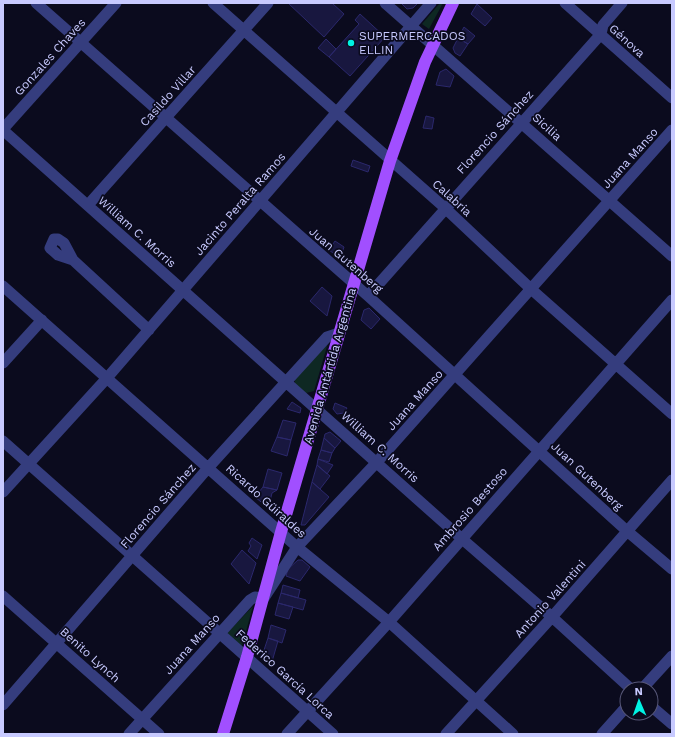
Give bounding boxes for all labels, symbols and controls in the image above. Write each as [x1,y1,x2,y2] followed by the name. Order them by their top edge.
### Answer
[12,15,88,99] street label: Gonzales Chaves
[606,21,648,61] street label: Génova
[359,29,465,57] place label: SUPERMERCADOS ELLIN
[346,38,356,48] marker: SUPERMERCADOS ELLIN
[137,63,199,129] street label: Casildo Villar
[454,87,536,177] street label: Florencio Sánchez
[530,110,565,144] street label: Sicilia
[599,125,661,191] street label: Juana Manso
[192,150,288,258] street label: Jacinto Peralta Ramos
[430,177,475,219] street label: Calabria
[95,193,179,271] street label: William C. Morris
[306,224,386,296] street label: Juan Gutenberg
[301,286,359,446] street label: Avenida Antártida Argentina
[384,367,446,433] street label: Juana Manso
[338,408,422,486] street label: William C. Morris
[548,439,626,513] street label: Juan Gutenberg
[117,461,199,551] street label: Florencio Sánchez
[223,461,309,541] street label: Ricardo Güiraldes
[430,464,510,554] street label: Ambrosio Bestoso
[511,557,589,641] street label: Antonio Valentini
[161,611,223,677] street label: Juana Manso
[57,625,123,685] street label: Benito Lynch
[233,626,337,722] street label: Federico García Lorca
[619,681,659,721] north arrow
[634,685,643,698] text: N

